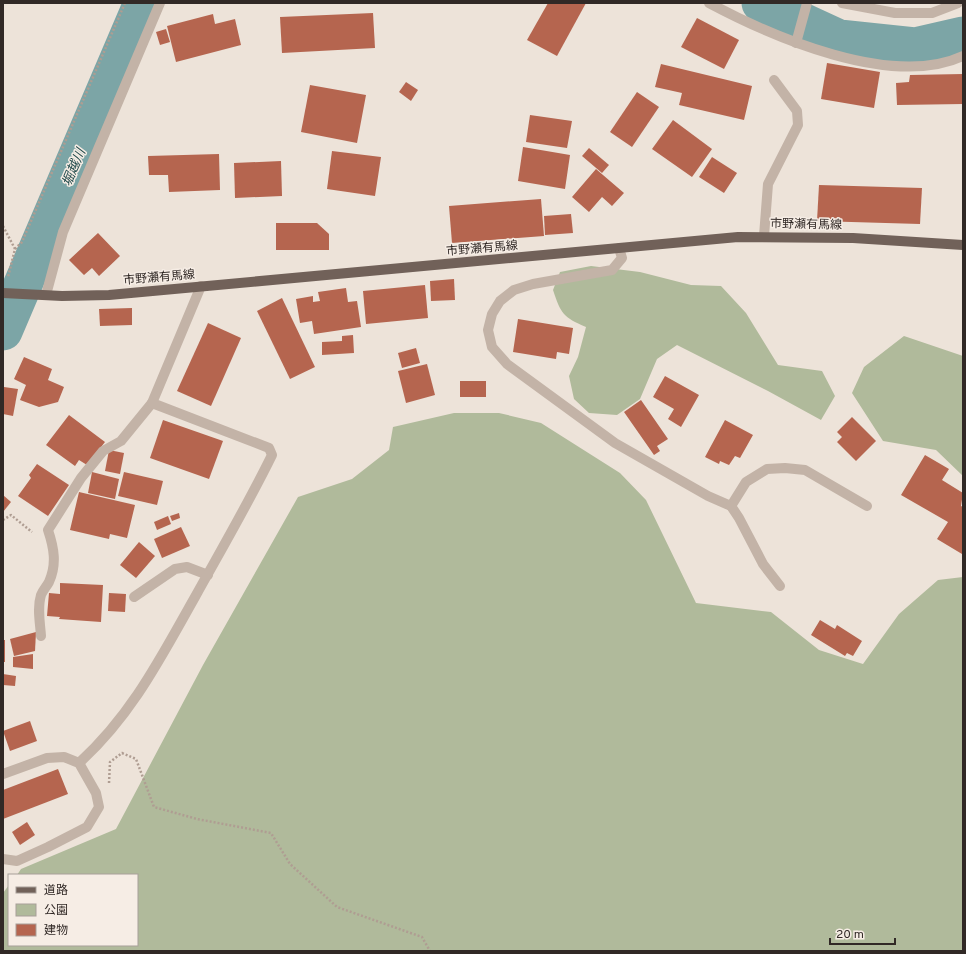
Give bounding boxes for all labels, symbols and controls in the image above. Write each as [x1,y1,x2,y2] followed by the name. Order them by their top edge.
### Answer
[60,145,91,189] water label: 堀越川
[770,216,842,234] street label: 市野瀬有馬線
[446,238,519,260] street label: 市野瀬有馬線
[123,267,196,289] street label: 市野瀬有馬線
[8,874,138,946] legend
[44,883,68,899] text: 道路
[44,903,68,919] text: 公園
[830,920,895,946] scale bar
[44,923,68,939] text: 建物
[836,927,864,943] text: 20 m

